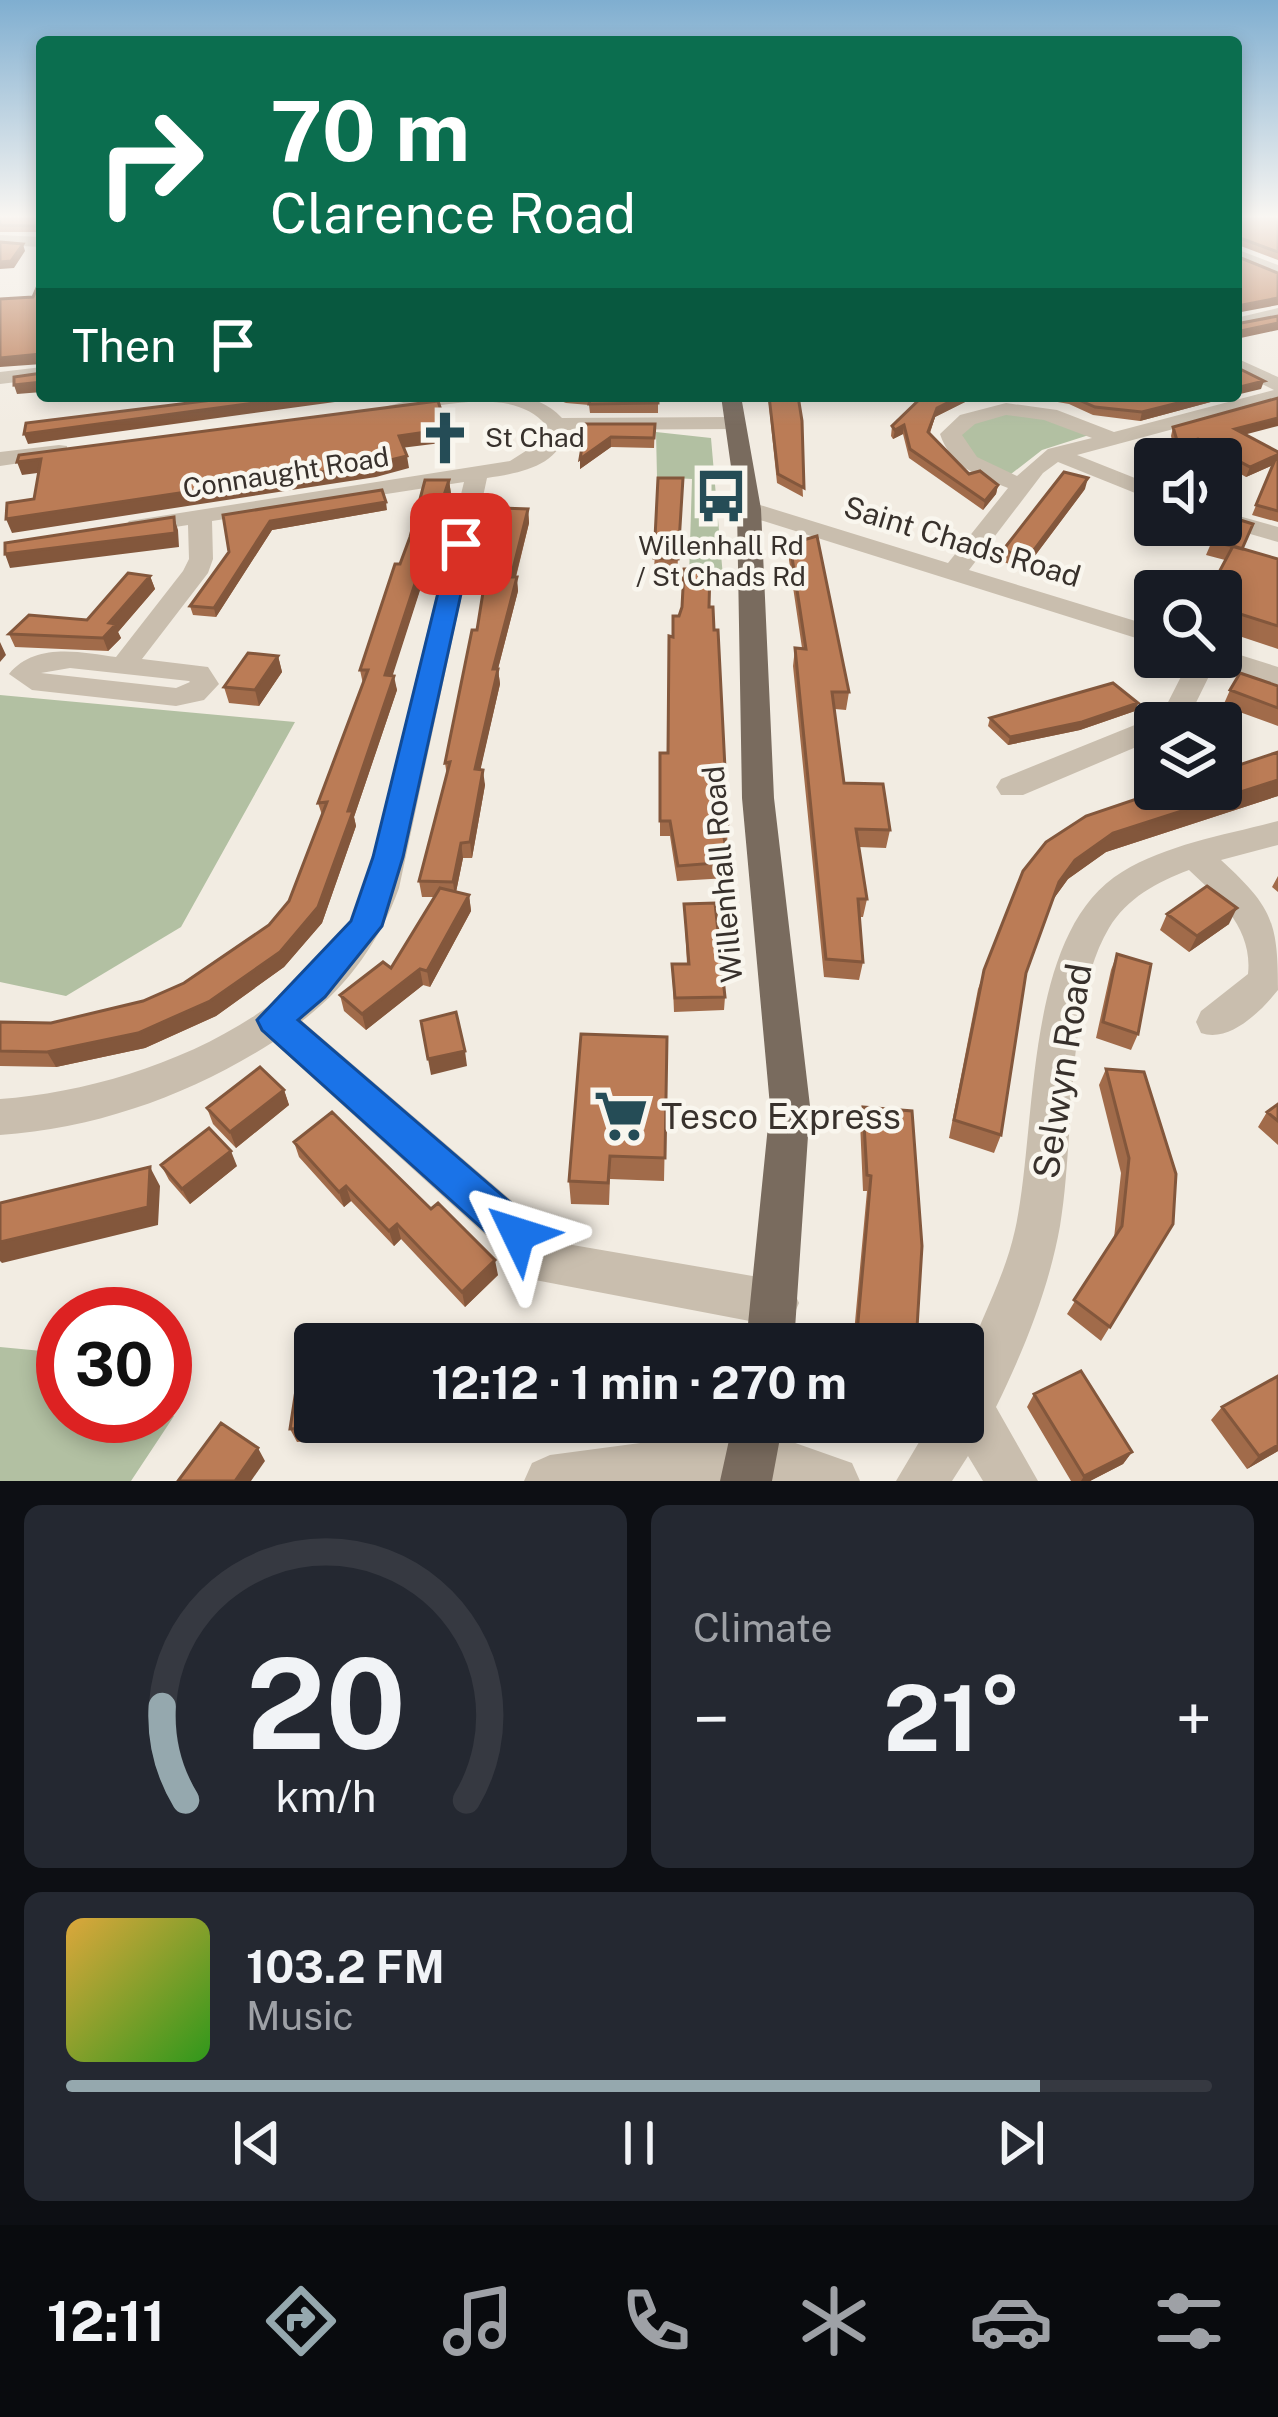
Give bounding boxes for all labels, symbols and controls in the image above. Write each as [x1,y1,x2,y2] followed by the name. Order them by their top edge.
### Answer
[270,81,470,180] text: 70 m
[72,84,228,240] icon: right
[270,182,636,245] text: Clarence Road
[200,312,266,378] icon: arrive
[72,319,176,372] text: Then
[416,409,474,467] church icon: St Chad
[485,421,585,453] place label: St Chad
[1134,438,1242,810] map controls
[1134,438,1242,546] button: sound
[180,440,391,504] street label: Connaught Road
[692,467,750,525] bus stop icon: Willenhall Rd / St Chads Rd
[840,488,1085,594] street label: Saint Chads Road
[410,493,512,595] pin
[428,511,494,577] icon: arrive
[636,529,806,592] place label: Willenhall Rd / St Chads Rd
[1134,570,1242,678] button: search
[1134,702,1242,810] button: layers
[695,764,749,984] street label: Willenhall Road
[1024,960,1100,1182] street label: Selwyn Road
[592,1087,650,1145] supermarket icon: Tesco Express
[661,1095,901,1137] place label: Tesco Express
[455,1171,581,1297] position arrow
[36,1287,192,1443] speed limit sign: 30
[431,1356,847,1409] text: 12:12 · 1 min · 270 m
[693,1605,833,1651] text: Climate
[246,1630,405,1777] text: 20
[883,1665,1022,1771] text: 21°
[693,1680,730,1758] text: −
[1175,1680,1212,1758] text: +
[275,1770,376,1821] text: km/h
[246,1940,445,1993] text: 103.2 FM
[246,1993,354,2039] text: Music
[224,2110,290,2176] icon: previous
[606,2110,672,2176] icon: pause
[988,2110,1054,2176] icon: next
[259,2279,343,2363] icon: directions
[436,2279,520,2363] icon: music
[614,2279,698,2363] icon: phone
[792,2279,876,2363] icon: climate
[969,2279,1053,2363] icon: car
[1147,2279,1231,2363] icon: filters
[47,2290,165,2353] text: 12:11

